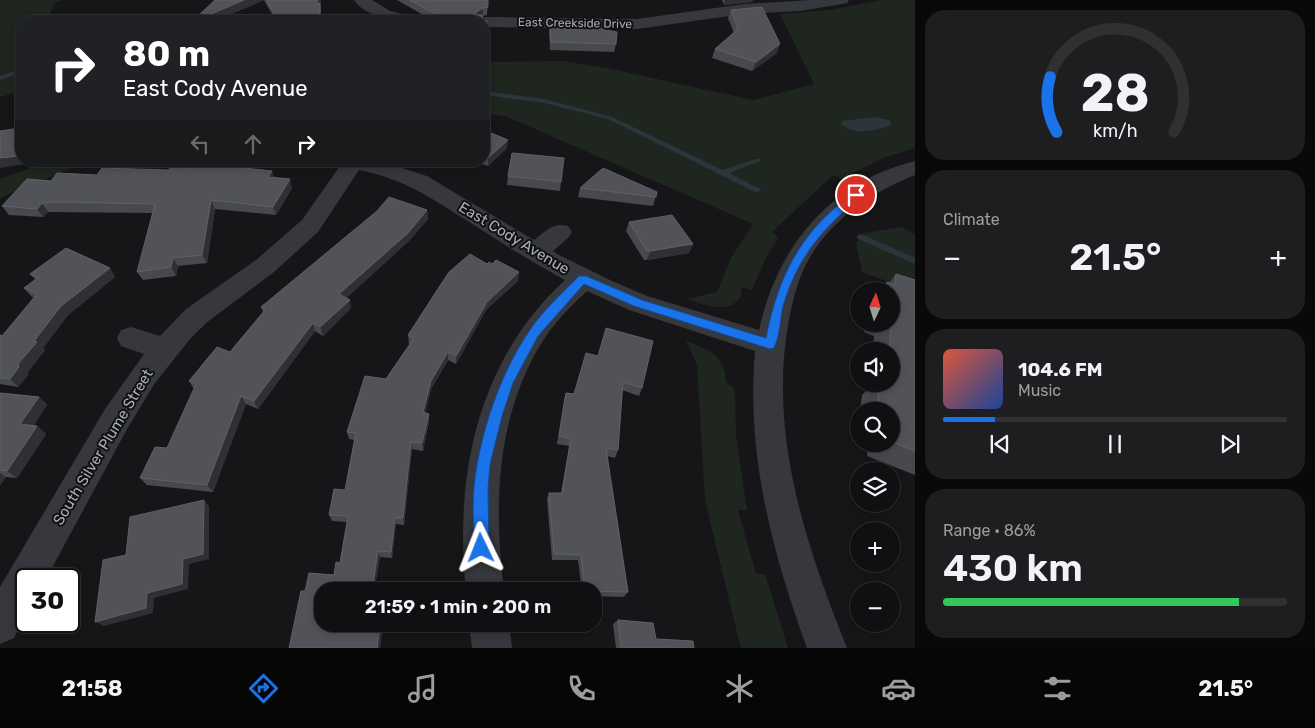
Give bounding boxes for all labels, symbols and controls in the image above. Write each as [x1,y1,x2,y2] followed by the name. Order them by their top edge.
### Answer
[518,15,633,31] street label: East Creekside Drive
[123,33,210,75] text: 80 m
[40,35,105,100] icon: right
[1080,62,1150,124] text: 28
[123,75,307,102] text: East Cody Avenue
[1093,120,1137,141] text: km/h
[186,130,214,158] icon: left
[239,130,267,158] icon: ahead
[292,130,320,158] icon: right
[835,174,877,216] pin
[842,181,870,209] icon: arrive
[455,198,573,278] street label: East Cody Avenue
[943,210,1000,229] text: Climate
[1069,234,1161,280] text: 21.5°
[943,241,961,274] text: −
[1270,241,1287,274] text: +
[850,282,900,332] north arrow
[850,282,900,632] map controls
[850,342,900,392] button: sound
[1018,358,1102,381] text: 104.6 FM
[49,366,157,528] street label: South Silver Plume Street
[1018,381,1061,400] text: Music
[850,402,900,452] button: search
[986,430,1014,458] icon: previous
[1101,430,1129,458] icon: pause
[1216,430,1244,458] icon: next
[850,462,900,512] button: layers
[454,521,506,573] position arrow
[943,521,1036,540] text: Range · 86%
[850,522,900,572] button: +
[943,545,1083,591] text: 430 km
[15,568,80,633] speed limit sign: 30
[850,582,900,632] button: −
[365,595,551,618] text: 21:59 · 1 min · 200 m
[246,671,281,706] icon: directions
[405,671,440,706] icon: music
[564,671,599,706] icon: phone
[722,671,757,706] icon: climate
[881,671,916,706] icon: car
[1040,671,1075,706] icon: filters
[62,675,123,702] text: 21:58
[1198,675,1253,702] text: 21.5°

